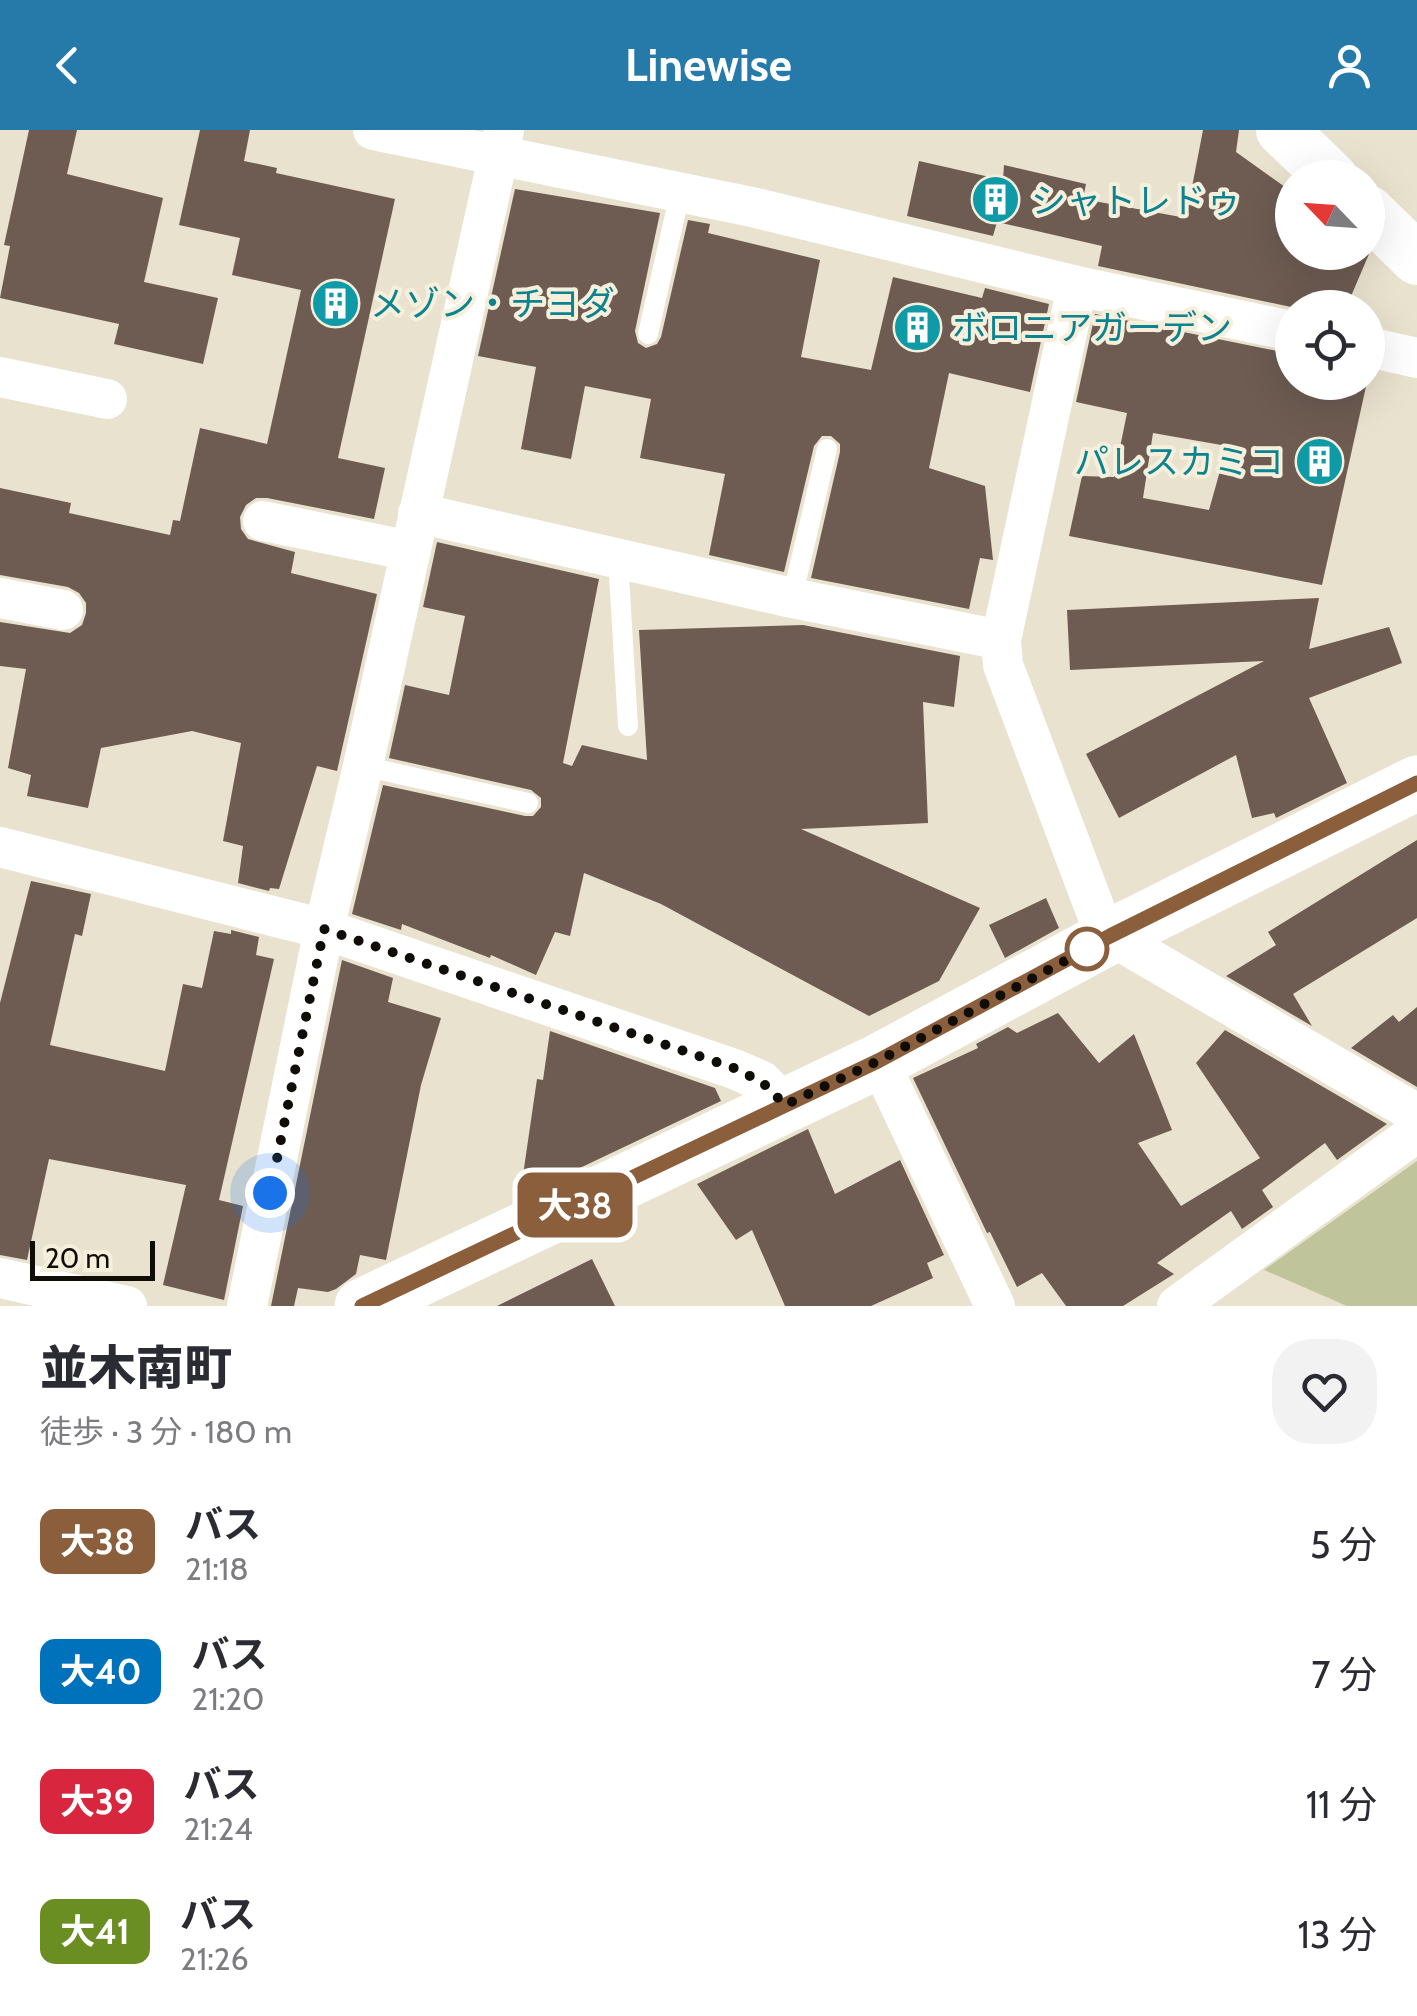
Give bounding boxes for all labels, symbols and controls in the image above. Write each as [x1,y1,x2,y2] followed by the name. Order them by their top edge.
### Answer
[40,38,95,93] icon: back
[625,38,792,92] text: Linewise
[1322,38,1377,93] icon: person
[1275,160,1385,270] north arrow
[1275,160,1385,400] map controls
[970,174,1022,226] building icon: シャトレドゥ
[1031,179,1241,222] place label: シャトレドゥ
[309,277,361,329] building icon: メゾン・チヨダ
[370,282,615,325] place label: メゾン・チヨダ
[1275,290,1385,400] button: locate
[891,301,943,353] building icon: ボロニアガーデン
[952,306,1232,349] place label: ボロニアガーデン
[1293,435,1345,487] building icon: パレスカミコ
[1074,440,1284,483] place label: パレスカミコ
[1066,928,1108,970] unlabelled marker
[245,1168,295,1218] your location
[518,1172,632,1238] line badge: 大38
[537,1184,613,1227] text: 大38
[30,1236,155,1280] scale bar
[45,1241,110,1275] text: 20 m
[40,1339,232,1397] text: 並木南町
[1272,1339,1377,1444] button: heart
[40,1412,292,1451] text: 徒歩 · 3 分 · 180 m
[185,1501,261,1548] text: バス
[60,1520,135,1563] text: 大38
[1310,1521,1377,1568] text: 5 分
[185,1549,249,1588] text: 21:18
[191,1631,267,1678] text: バス
[60,1650,141,1693] text: 大40
[1311,1651,1377,1698] text: 7 分
[191,1679,264,1718] text: 21:20
[184,1761,260,1808] text: バス
[60,1780,134,1823] text: 大39
[1306,1781,1377,1828] text: 11 分
[184,1809,253,1848] text: 21:24
[180,1891,256,1938] text: バス
[60,1910,130,1953] text: 大41
[1298,1911,1377,1958] text: 13 分
[180,1939,249,1978] text: 21:26

